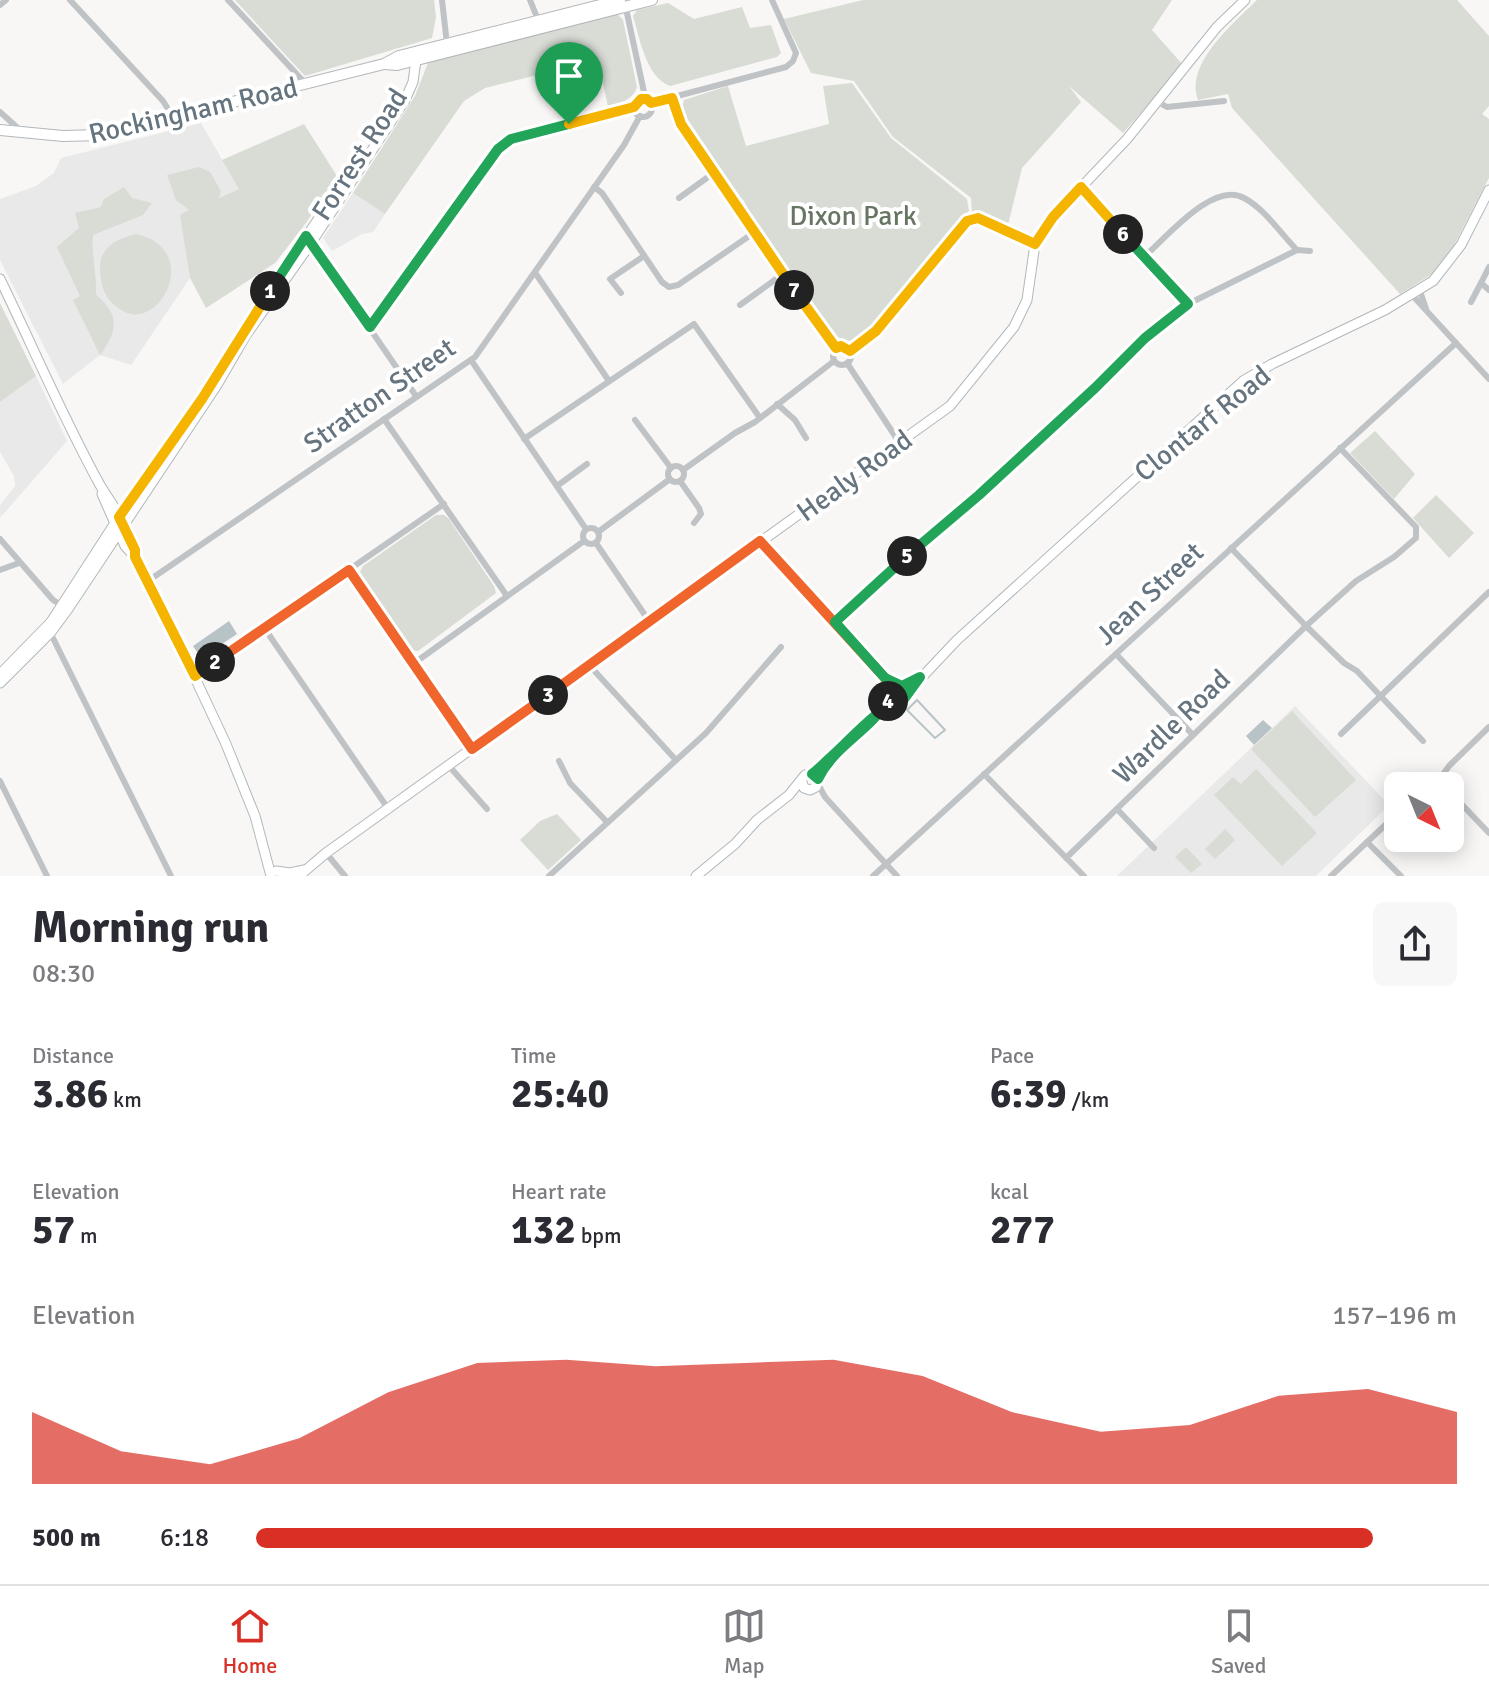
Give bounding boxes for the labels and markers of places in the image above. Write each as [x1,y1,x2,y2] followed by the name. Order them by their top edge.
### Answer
[535,42,603,124] pin
[1103,214,1143,254] pin: 6
[774,270,814,310] pin: 7
[250,271,290,311] pin: 1
[887,536,927,576] pin: 5
[195,642,235,682] pin: 2
[528,675,568,715] pin: 3
[868,681,908,721] pin: 4

